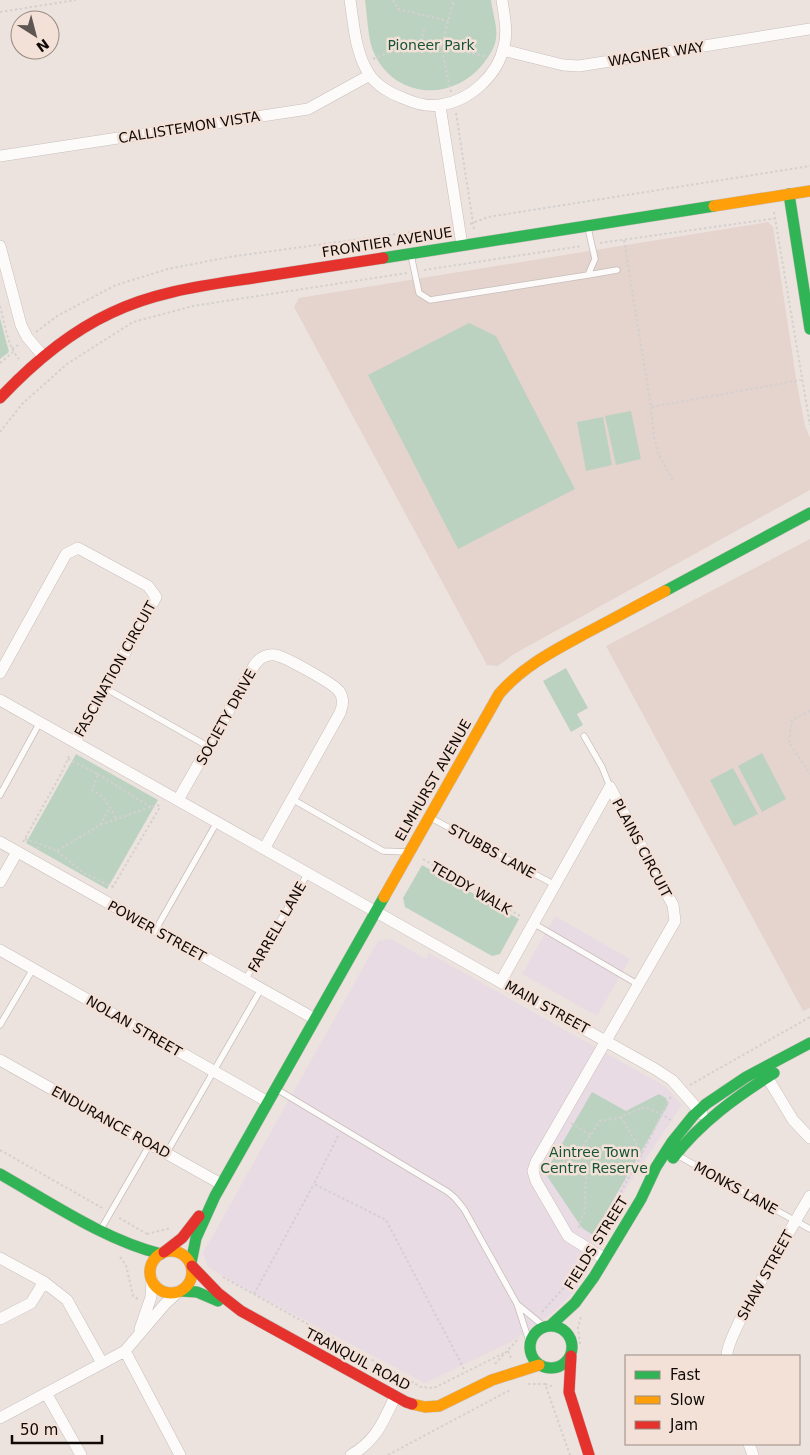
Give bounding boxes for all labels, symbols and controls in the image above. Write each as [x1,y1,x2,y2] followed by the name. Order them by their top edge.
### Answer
[10,10,60,60] north arrow
[33,36,52,55] text: N
[387,37,475,53] park label: Pioneer Park
[607,38,706,69] street label: WAGNER WAY
[117,108,261,146] street label: CALLISTEMON VISTA
[321,224,453,260] street label: FRONTIER AVENUE
[71,598,159,740] street label: FASCINATION CIRCUIT
[193,666,259,768] street label: SOCIETY DRIVE
[392,716,474,844] street label: ELMHURST AVENUE
[609,796,675,901] street label: PLAINS CIRCUIT
[446,820,538,882] street label: STUBBS LANE
[427,858,515,918] street label: TEDDY WALK
[245,879,309,975] street label: FARRELL LANE
[105,897,209,965] street label: POWER STREET
[502,977,592,1037] street label: MAIN STREET
[83,992,185,1060] street label: NOLAN STREET
[49,1083,173,1161] street label: ENDURANCE ROAD
[540,1144,648,1176] park label: Aintree Town Centre Reserve
[691,1158,781,1218] street label: MONKS LANE
[561,1193,631,1292] street label: FIELDS STREET
[734,1227,796,1323] street label: SHAW STREET
[302,1324,413,1393] street label: TRANQUIL ROAD
[625,1355,800,1445] legend
[670,1366,700,1384] text: Fast
[670,1391,705,1409] text: Slow
[12,1412,102,1444] scale bar
[669,1416,698,1434] text: Jam
[20,1421,58,1439] text: 50 m

